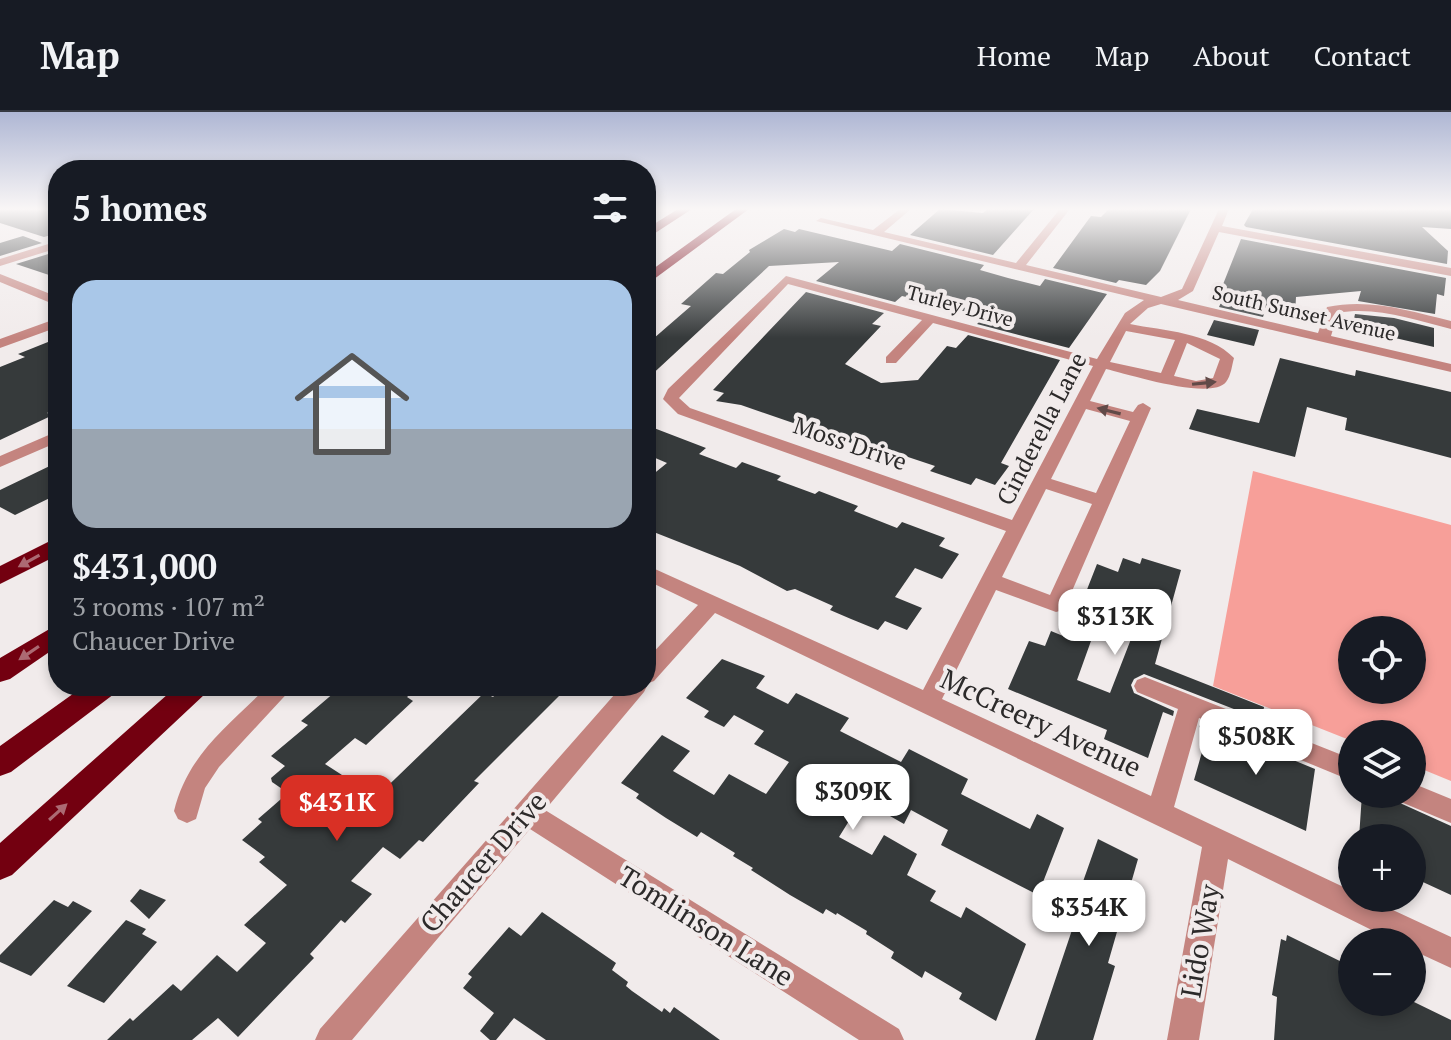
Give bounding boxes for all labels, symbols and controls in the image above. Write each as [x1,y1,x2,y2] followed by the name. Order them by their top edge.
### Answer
[40,30,120,80] text: Map
[977,37,1051,74] text: Home
[1095,37,1149,74] text: Map
[1193,37,1270,74] text: About
[1314,37,1411,74] text: Contact
[72,186,207,231] text: 5 homes
[588,186,632,230] icon: filters
[904,278,1016,333] street label: Turley Drive
[1210,278,1398,347] street label: South Sunset Avenue
[280,332,424,476] icon: home
[989,347,1093,510] street label: Cinderella Lane
[1191,376,1216,389] one-way arrow
[1097,404,1122,416] one-way arrow
[789,409,911,477] street label: Moss Drive
[72,544,217,589] text: $431,000
[18,553,40,567] one-way arrow
[72,589,265,623] text: 3 rooms · 107 m²
[1059,589,1171,657] pin: $313K
[1076,598,1154,632] text: $313K
[1338,616,1426,1016] map controls
[1338,616,1426,704] button: locate
[72,623,235,657] text: Chaucer Drive
[18,645,40,659] one-way arrow
[935,660,1148,785] street label: McCreery Avenue
[1200,709,1312,777] pin: $508K
[1217,718,1295,752] text: $508K
[1338,720,1426,808] button: layers
[797,764,909,832] pin: $309K
[814,773,892,807] text: $309K
[281,775,393,843] pin: $431K
[411,783,554,940] street label: Chaucer Drive
[298,784,376,818] text: $431K
[48,803,67,821] one-way arrow
[1338,824,1426,912] button: +
[612,857,801,994] street label: Tomlinson Lane
[1033,880,1145,948] pin: $354K
[1171,881,1228,1000] street label: Lido Way
[1050,889,1128,923] text: $354K
[1338,928,1426,1016] button: −

